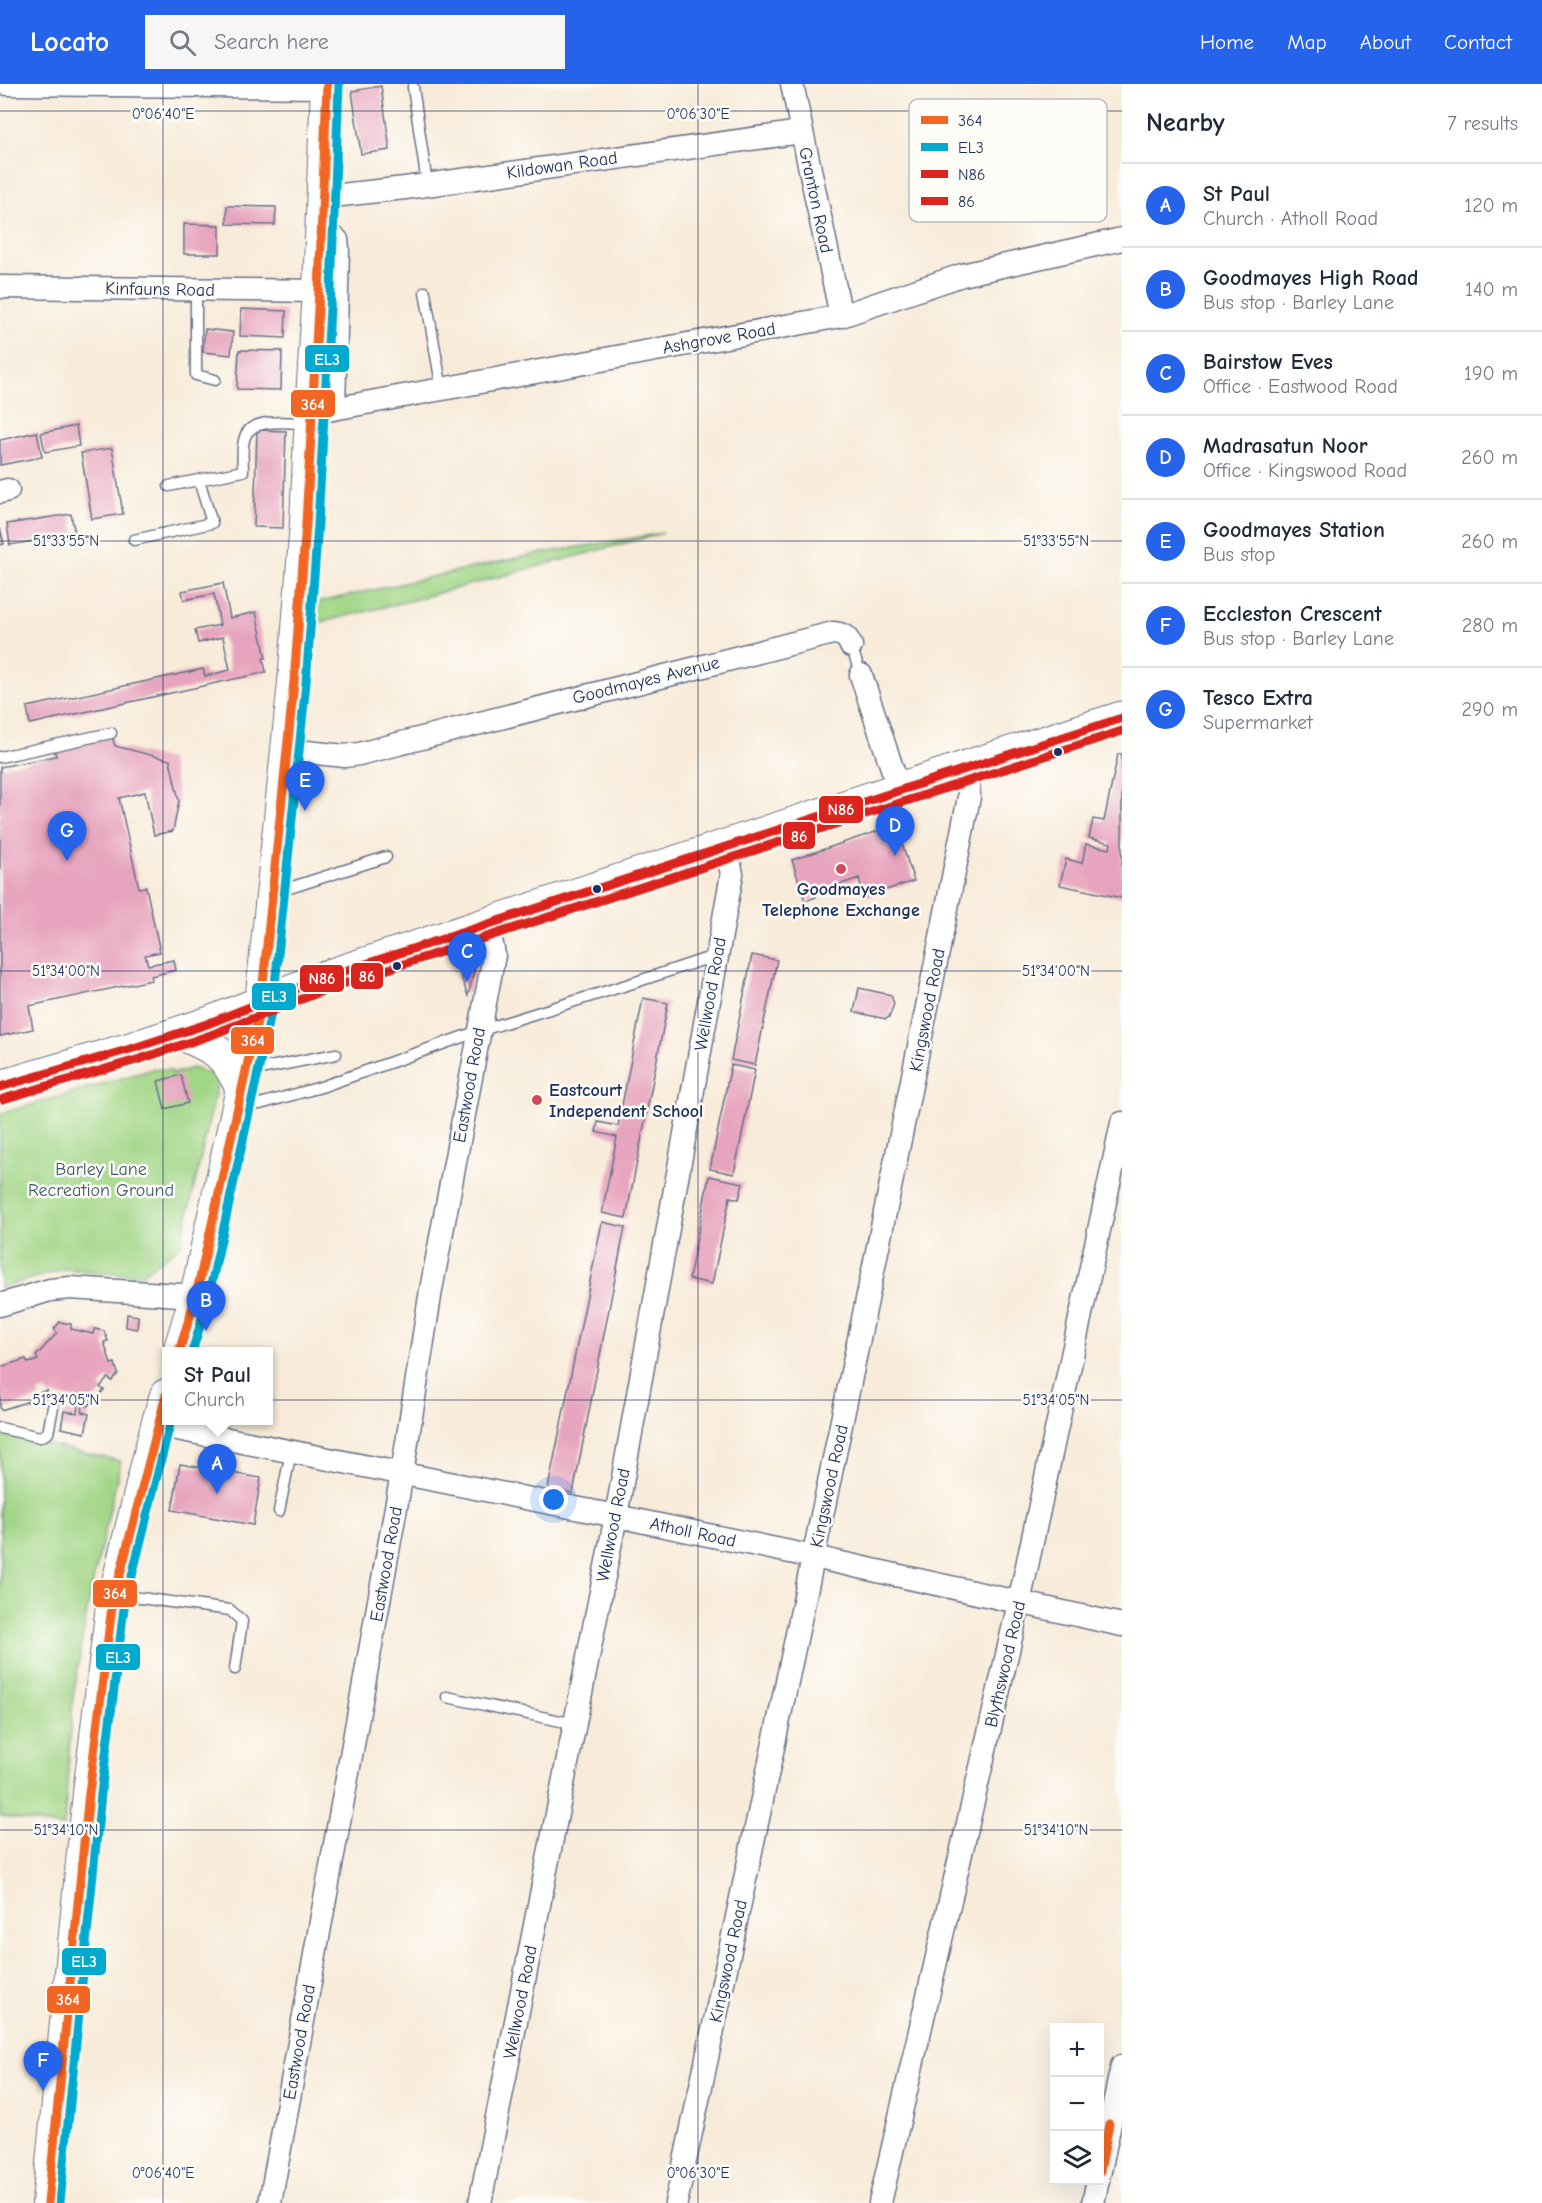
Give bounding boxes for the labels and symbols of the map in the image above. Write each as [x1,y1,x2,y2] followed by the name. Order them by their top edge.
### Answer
[909,99,1107,222] legend
[132,105,194,123] text: 0°06'40"E
[667,105,729,123] text: 0°06'30"E
[958,112,983,130] text: 364
[958,139,984,157] text: EL3
[794,145,837,255] street label: Granton Road
[505,147,619,184] street label: Kildowan Road
[958,166,985,184] text: N86
[958,193,975,211] text: 86
[105,278,215,301] street label: Kinfauns Road
[661,318,777,359] street label: Ashgrove Road
[304,344,350,373] line badge: EL3
[314,351,340,369] text: EL3
[290,389,336,418] line badge: 364
[301,396,325,414] text: 364
[33,532,99,550] text: 51°33'55"N
[1023,532,1089,550] text: 51°33'55"N
[570,652,722,709] street label: Goodmayes Avenue
[1052,746,1064,758] unlabelled marker
[286,762,324,811] pin: E
[818,795,864,824] line badge: N86
[828,801,855,819] text: N86
[876,806,914,856] pin: D
[48,812,86,861] pin: G
[782,821,816,850] line badge: 86
[791,828,807,846] text: 86
[834,862,848,876] marker: Goodmayes Telephone Exchange
[762,879,920,921] place label: Goodmayes Telephone Exchange
[591,883,603,895] unlabelled marker
[448,932,486,982] pin: C
[690,936,731,1053] street label: Wellwood Road
[905,947,950,1073] street label: Kingswood Road
[391,960,403,972] unlabelled marker
[32,962,100,980] text: 51°34'00"N
[350,962,384,990] line badge: 86
[1022,962,1090,980] text: 51°34'00"N
[299,964,345,993] line badge: N86
[359,968,375,986] text: 86
[309,970,336,988] text: N86
[251,982,297,1011] line badge: EL3
[261,988,287,1006] text: EL3
[230,1026,275,1055] line badge: 364
[449,1026,490,1144] street label: Eastwood Road
[241,1032,265,1050] text: 364
[549,1080,703,1122] place label: Eastcourt Independent School
[530,1093,544,1107] marker: Eastcourt Independent School
[28,1159,174,1201] park label: Barley Lane Recreation Ground
[186,1282,226,1331] pin: B
[33,1391,99,1409] text: 51°34'05"N
[1023,1391,1089,1409] text: 51°34'05"N
[806,1423,853,1549] street label: Kingswood Road
[198,1444,236,1494] pin: A
[592,1467,635,1584] street label: Wellwood Road
[539,1485,568,1514] your location
[366,1505,407,1623] street label: Eastwood Road
[648,1513,738,1552] street label: Atholl Road
[92,1579,138,1608] line badge: 364
[103,1585,127,1603] text: 364
[981,1599,1030,1729] street label: Blythswood Road
[95,1643,141,1671] line badge: EL3
[105,1649,131,1667] text: EL3
[34,1821,98,1839] text: 51°34'10"N
[1024,1821,1088,1839] text: 51°34'10"N
[705,1898,752,2024] street label: Kingswood Road
[499,1944,542,2061] street label: Wellwood Road
[61,1947,107,1976] line badge: EL3
[71,1953,97,1971] text: EL3
[279,1983,320,2101] street label: Eastwood Road
[46,1985,91,2014] line badge: 364
[56,1991,80,2009] text: 364
[24,2042,63,2091] pin: F
[132,2164,194,2182] text: 0°06'40"E
[667,2164,729,2182] text: 0°06'30"E

